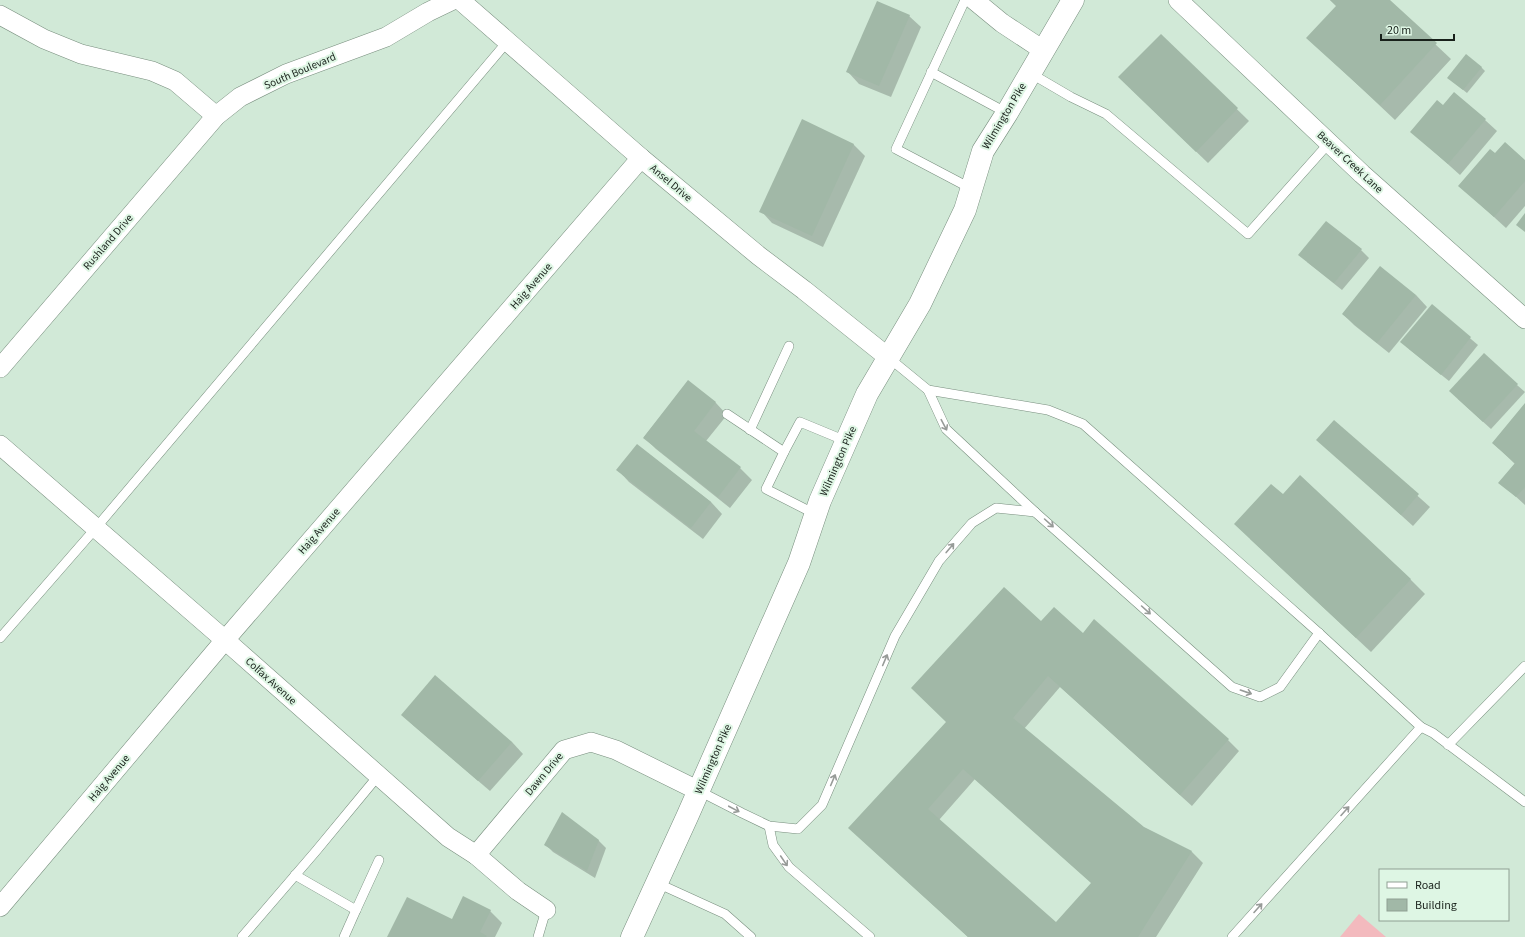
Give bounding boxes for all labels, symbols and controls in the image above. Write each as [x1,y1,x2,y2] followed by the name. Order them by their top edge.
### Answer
[1381,16,1454,42] scale bar
[1387,22,1411,39] text: 20 m
[262,49,338,93] street label: South Boulevard
[978,80,1030,152] street label: Wilmington Pike
[1314,128,1387,197] street label: Beaver Creek Lane
[647,161,696,205] street label: Ansel Drive
[80,211,137,273] street label: Rushland Drive
[507,259,556,312] street label: Haig Avenue
[941,419,948,431] one-way arrow
[816,423,860,498] street label: Wilmington Pike
[295,504,344,557] street label: Haig Avenue
[1043,519,1054,528] one-way arrow
[945,544,954,554] one-way arrow
[1140,605,1150,614] one-way arrow
[242,654,300,709] street label: Colfax Avenue
[881,655,889,667] one-way arrow
[1239,688,1251,696] one-way arrow
[691,721,735,796] street label: Wilmington Pike
[521,749,567,799] street label: Dawn Drive
[85,751,133,805] street label: Haig Avenue
[830,774,837,786] one-way arrow
[727,806,739,813] one-way arrow
[1340,807,1349,817] one-way arrow
[780,855,788,866] one-way arrow
[1379,869,1509,921] legend
[1415,877,1441,894] text: Road
[1415,897,1457,914] text: Building
[1253,903,1263,913] one-way arrow

